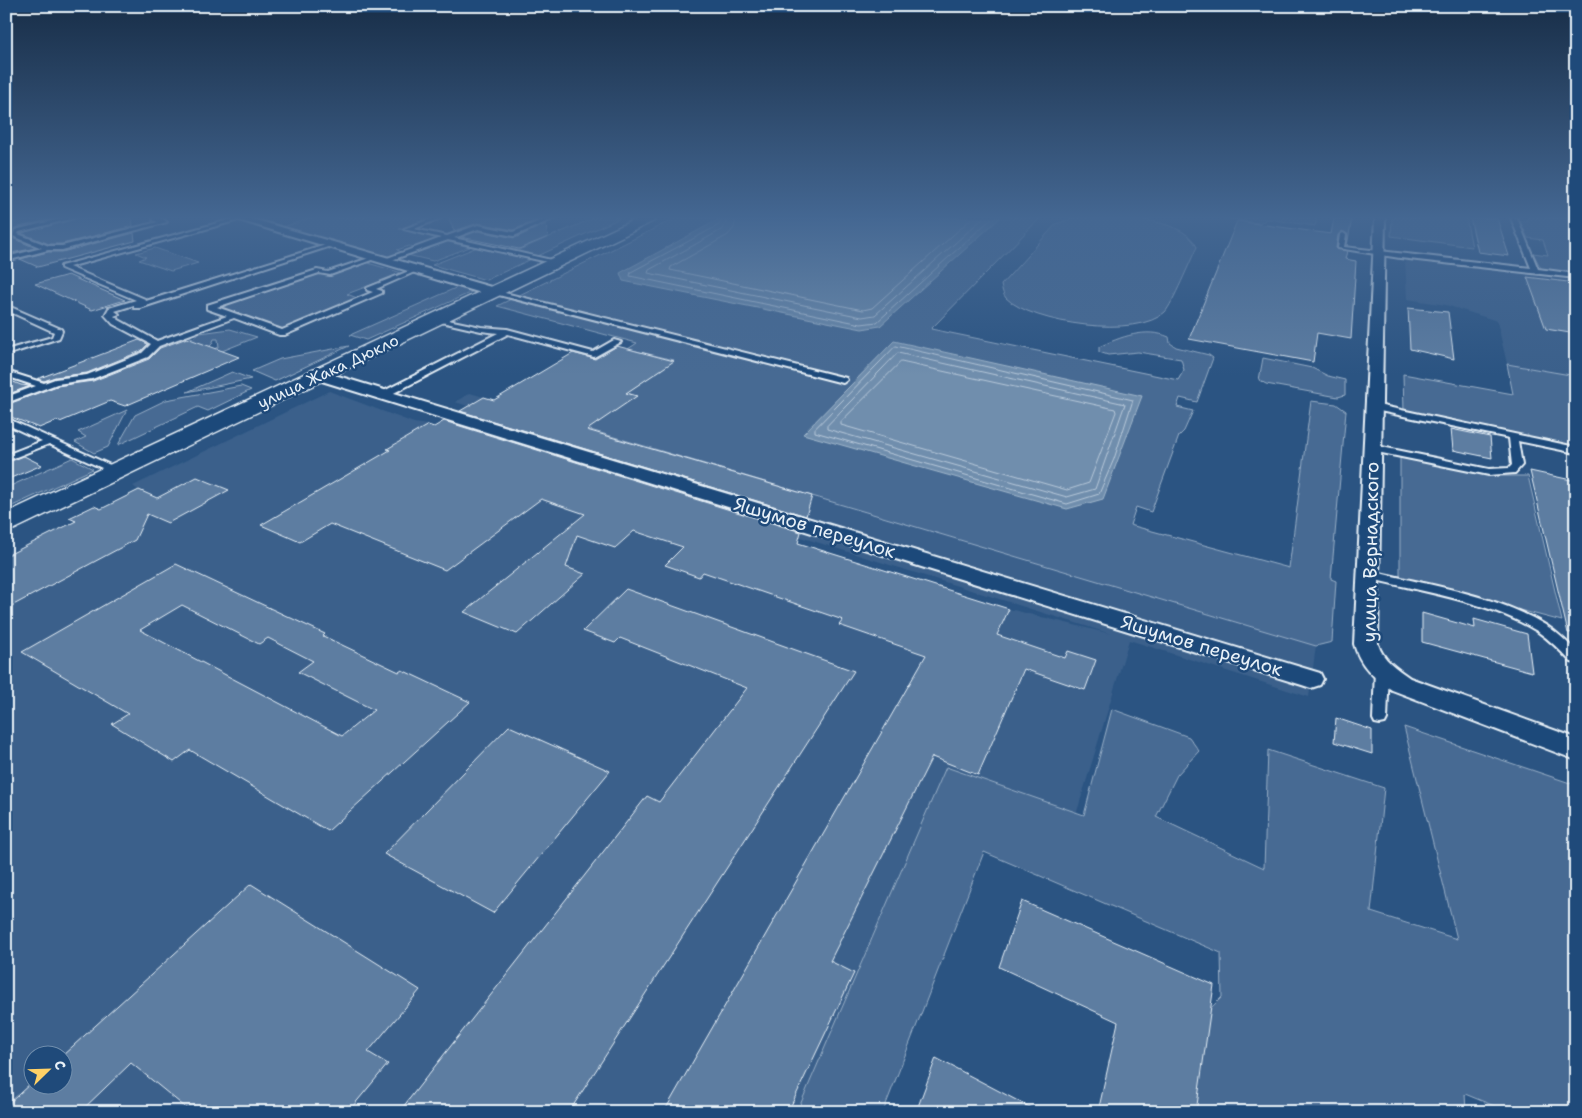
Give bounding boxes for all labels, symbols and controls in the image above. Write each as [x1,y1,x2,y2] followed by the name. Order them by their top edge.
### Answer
[254,329,402,413] street label: улица Жака Дюкло
[1356,461,1385,643] street label: улица Вернадского
[731,491,899,564] street label: Яшумов переулок
[1118,609,1286,682] street label: Яшумов переулок
[22,1046,72,1096] north arrow
[50,1057,70,1072] text: С

